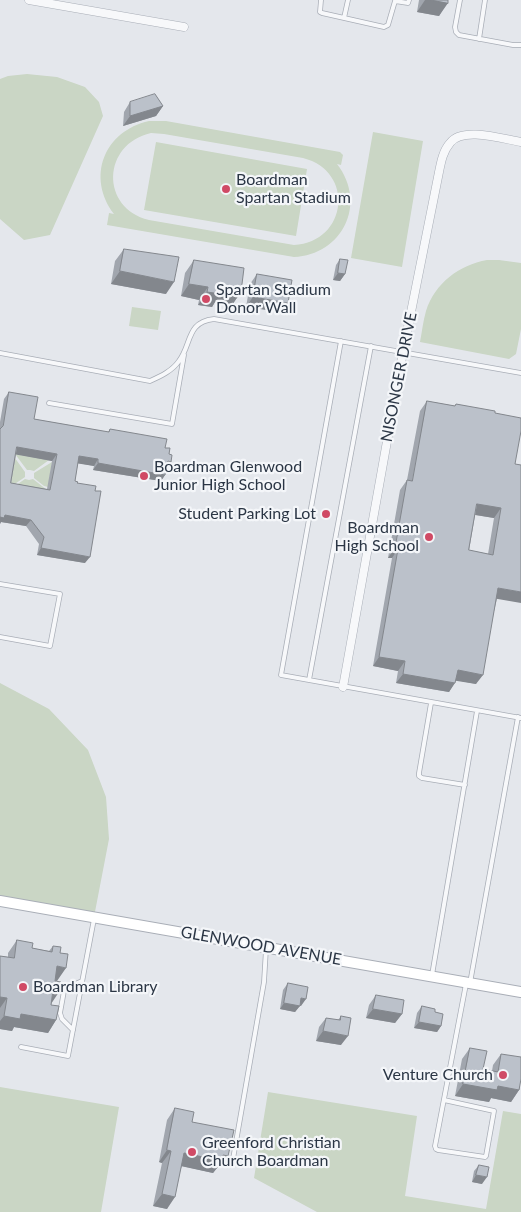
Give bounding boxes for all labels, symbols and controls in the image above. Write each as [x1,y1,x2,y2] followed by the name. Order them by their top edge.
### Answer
[236,170,351,208] place label: Boardman Spartan Stadium
[220,183,232,195] marker: Boardman Spartan Stadium
[216,280,331,318] place label: Spartan Stadium Donor Wall
[200,293,212,305] marker: Spartan Stadium Donor Wall
[377,310,421,444] street label: NISONGER DRIVE
[154,457,302,495] place label: Boardman Glenwood Junior High School
[138,470,150,482] marker: Boardman Glenwood Junior High School
[178,504,316,524] place label: Student Parking Lot
[320,508,332,520] marker: Student Parking Lot
[335,518,419,556] place label: Boardman High School
[423,531,435,543] marker: Boardman High School
[179,922,343,970] street label: GLENWOOD AVENUE
[33,977,158,997] place label: Boardman Library
[17,981,29,993] marker: Boardman Library
[383,1065,493,1085] place label: Venture Church
[497,1069,509,1081] marker: Venture Church
[202,1133,341,1171] place label: Greenford Christian Church Boardman
[186,1146,198,1158] marker: Greenford Christian Church Boardman

